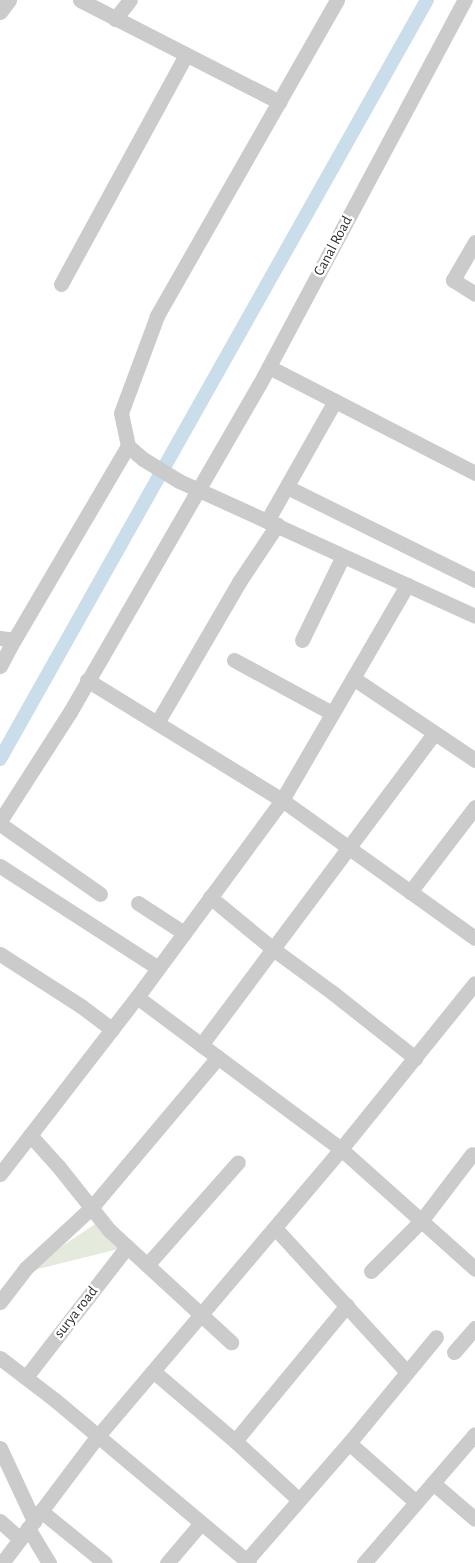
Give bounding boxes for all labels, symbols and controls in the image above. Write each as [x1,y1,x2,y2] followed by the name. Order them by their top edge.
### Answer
[310,213,356,279] street label: Canal Road
[50,1283,102,1341] street label: surya road

